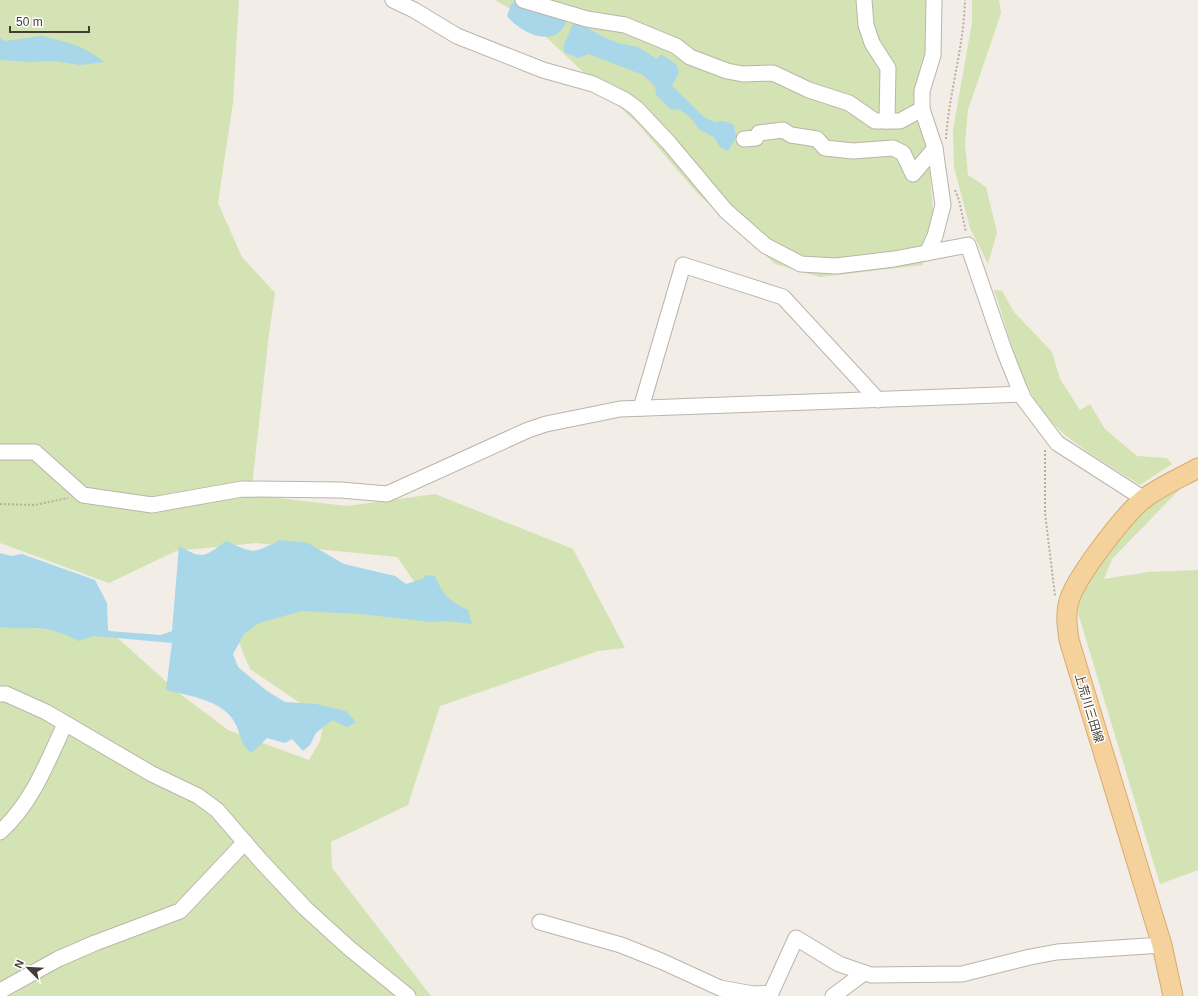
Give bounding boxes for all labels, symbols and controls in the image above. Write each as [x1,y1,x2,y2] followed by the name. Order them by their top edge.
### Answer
[10,8,89,34] scale bar
[16,15,43,29] text: 50 m
[1072,672,1106,744] street label: 上荒川三田線
[8,948,48,988] north arrow
[12,958,26,970] text: N

